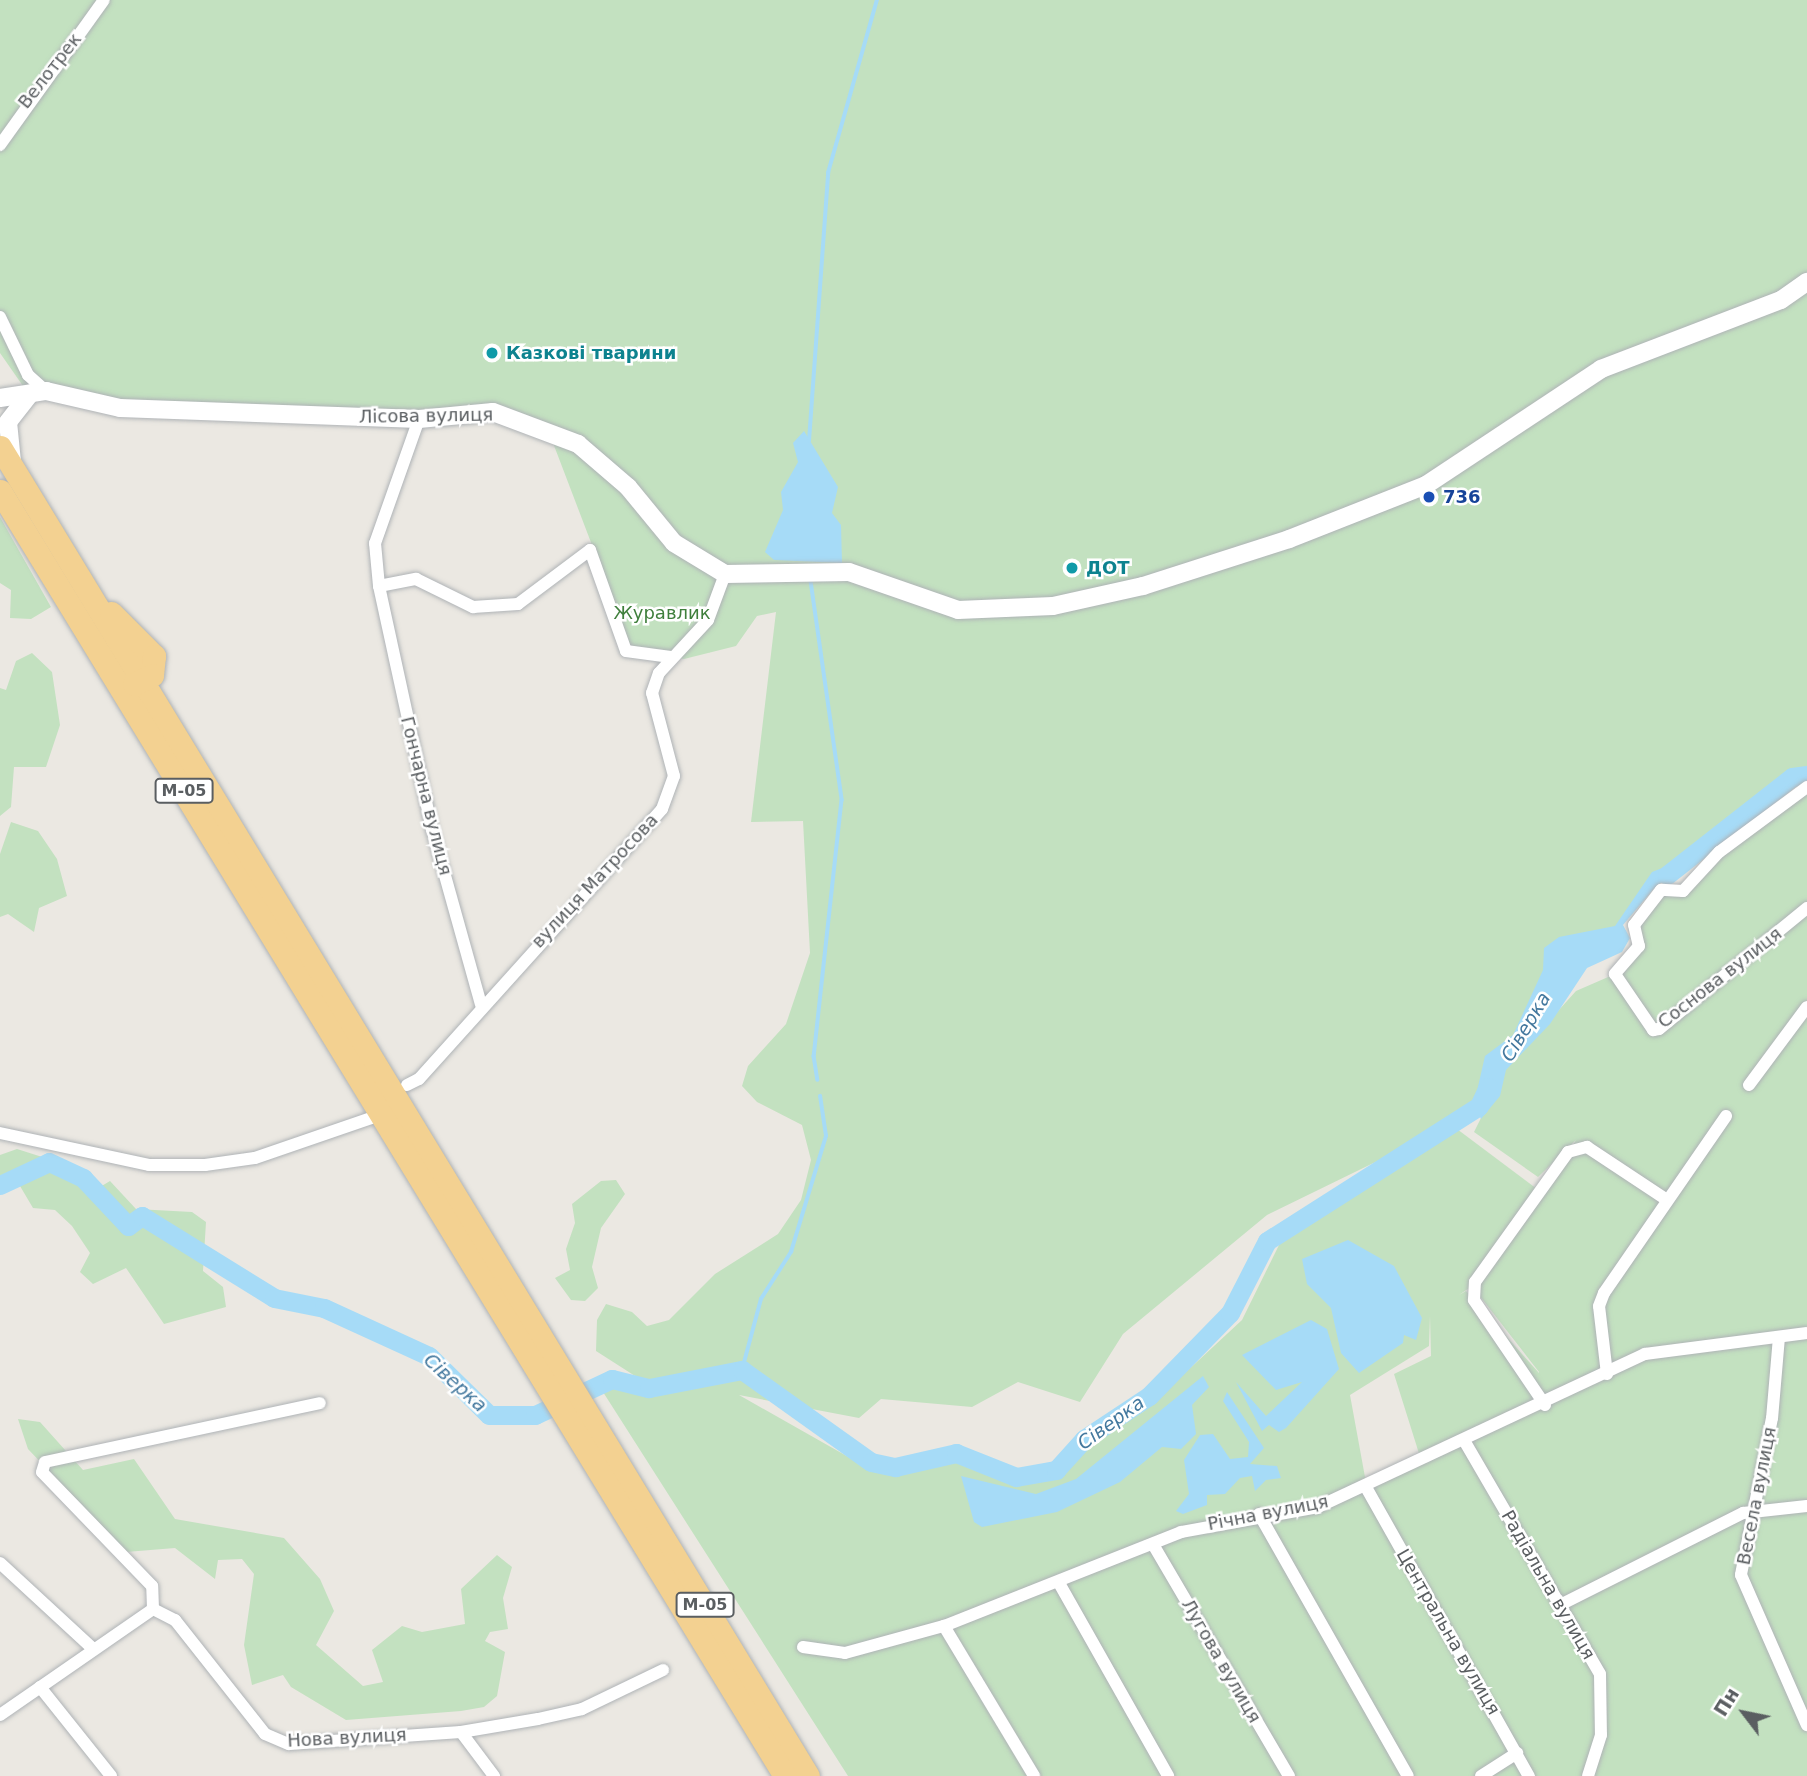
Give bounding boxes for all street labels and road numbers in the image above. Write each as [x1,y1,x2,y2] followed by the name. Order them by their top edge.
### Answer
[14,29,86,113] street label: Велотрек
[359,404,493,428] street label: Лісова вулиця
[396,714,456,878] street label: Гончарна вулиця
[154,778,214,804] road number: М-05
[527,810,663,952] street label: вулиця Матросова
[1654,923,1786,1033] street label: Соснова вулиця
[1733,1425,1781,1567] street label: Весела вулиця
[1206,1491,1330,1535] street label: Річна вулиця
[1497,1507,1599,1663] street label: Радіальна вулиця
[1392,1545,1504,1719] street label: Центральна вулиця
[675,1592,735,1618] road number: М-05
[1177,1595,1265,1727] street label: Лугова вулиця
[287,1724,407,1752] street label: Нова вулиця

